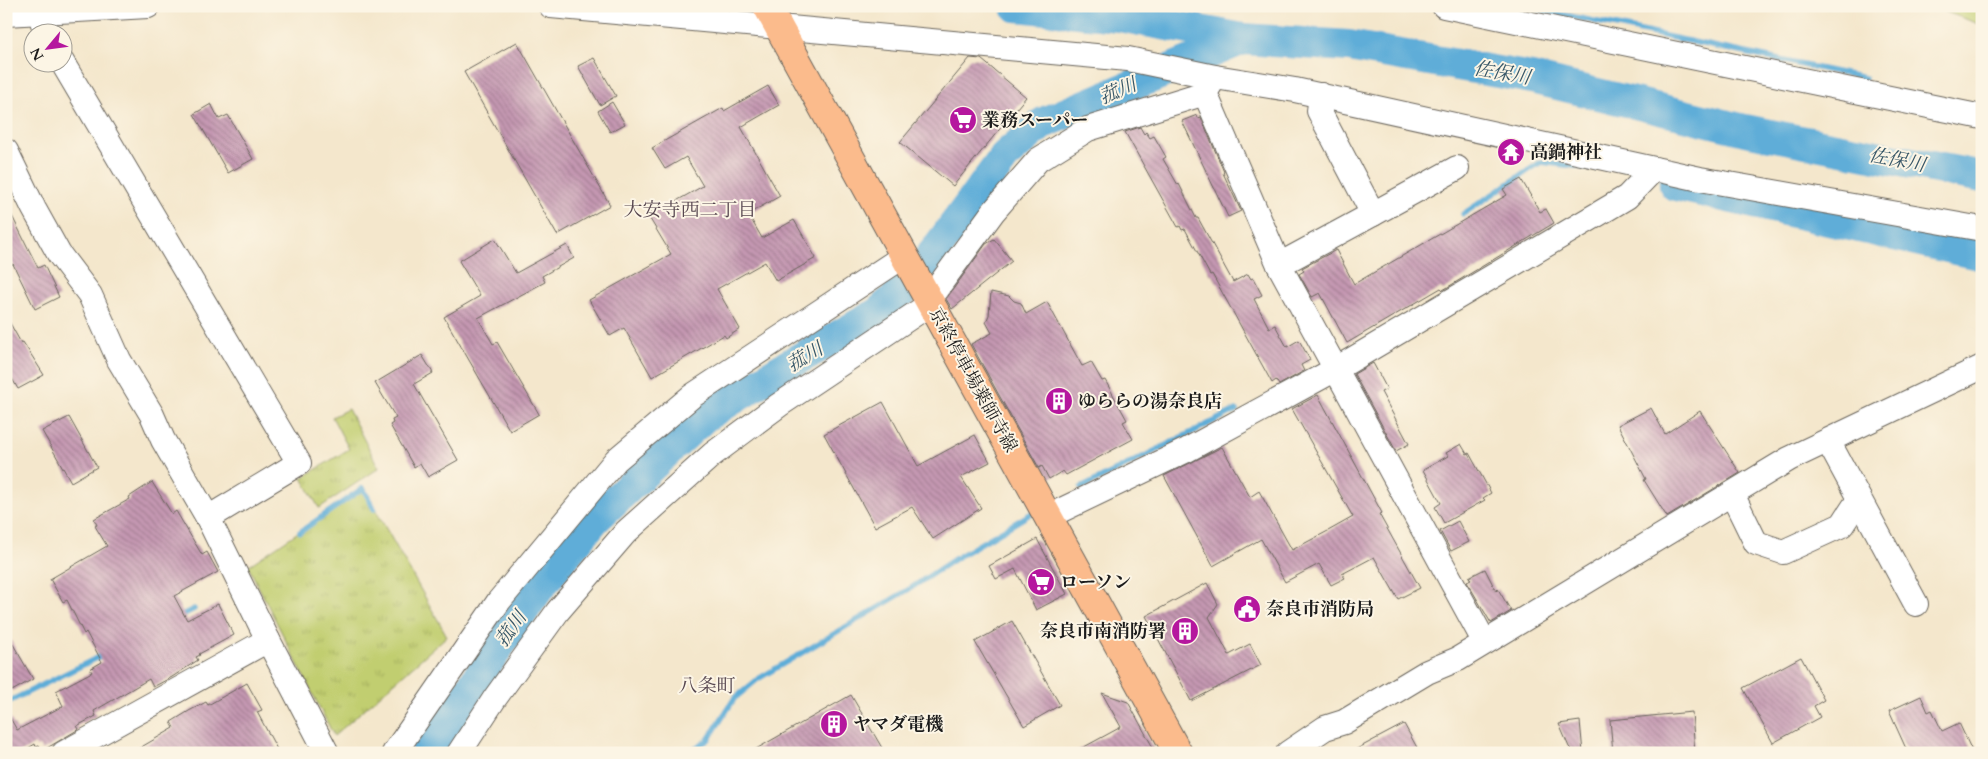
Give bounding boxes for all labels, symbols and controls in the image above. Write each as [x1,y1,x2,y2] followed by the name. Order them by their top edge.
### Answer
[22,22,72,72] north arrow
[26,44,48,64] text: N
[1472,55,1534,91] water label: 佐保川
[1095,71,1142,110] water label: 菰川
[948,105,978,135] supermarket icon: 業務スーパー
[982,108,1088,133] place label: 業務スーパー
[1496,137,1526,167] temple icon: 高鍋神社
[1530,140,1602,165] place label: 高鍋神社
[1867,142,1929,179] water label: 佐保川
[623,197,757,223] district label: 大安寺西二丁目
[923,303,1023,457] street label: 京終停車場薬師寺線
[782,335,830,378] water label: 菰川
[1044,386,1074,416] building icon: ゆららの湯奈良店
[1078,389,1222,414] place label: ゆららの湯奈良店
[1026,567,1056,597] supermarket icon: ローソン
[1060,570,1131,595] place label: ローソン
[1232,594,1262,624] public building icon: 奈良市消防局
[1266,597,1374,622] place label: 奈良市消防局
[489,604,534,652] water label: 菰川
[1170,616,1200,646] building icon: 奈良市南消防署
[1040,619,1166,644] place label: 奈良市南消防署
[678,673,736,699] district label: 八条町
[819,709,849,739] building icon: ヤマダ電機
[853,712,943,737] place label: ヤマダ電機

